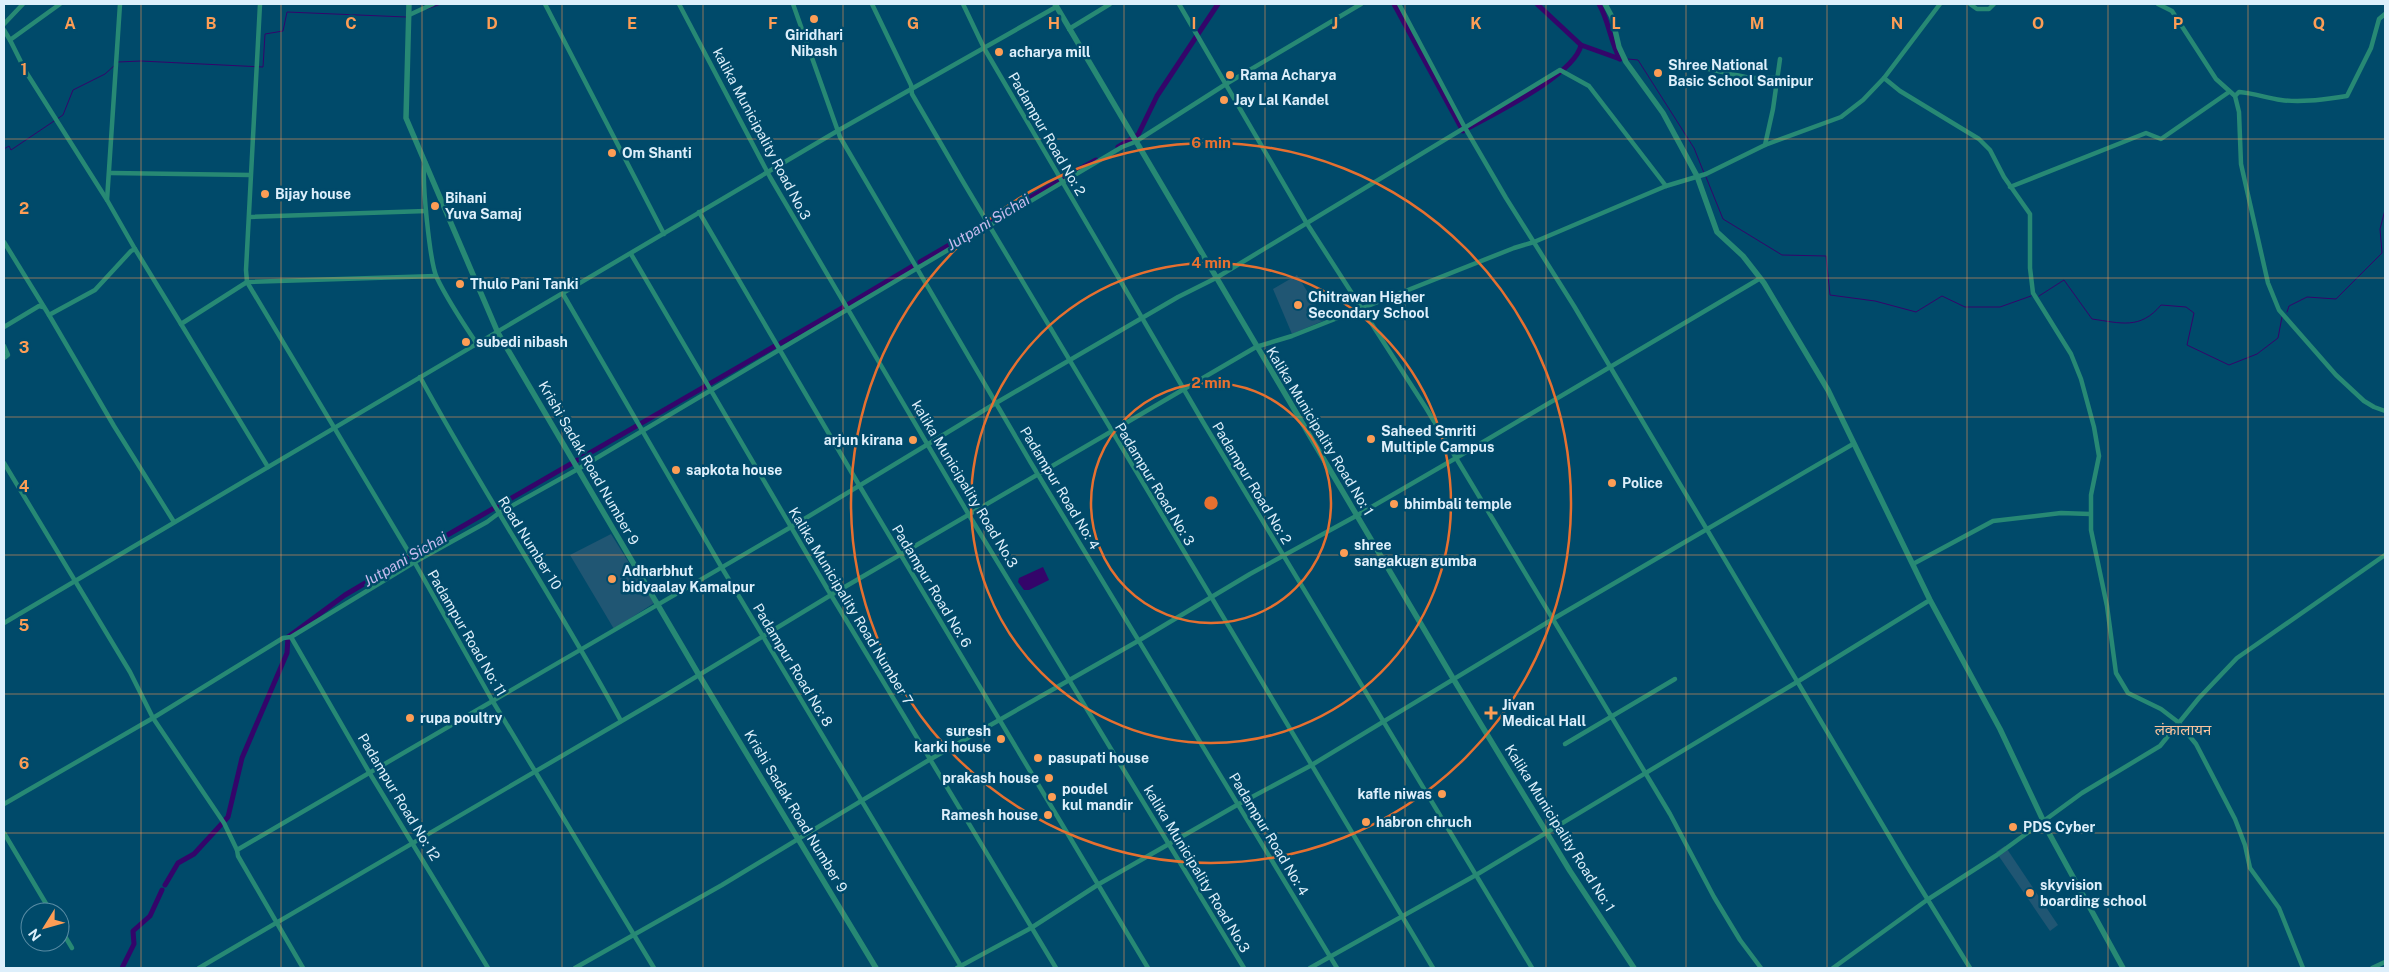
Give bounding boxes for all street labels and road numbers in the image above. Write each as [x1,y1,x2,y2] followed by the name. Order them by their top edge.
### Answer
[710,45,814,223] street label: kalika Municipality Road No.3
[1005,69,1089,199] street label: Padampur Road No: 2
[1263,344,1377,518] street label: Kalika Municipality Road No: 1
[536,378,643,548] street label: Krishi Sadak Road Number 9
[909,398,1021,571] street label: kalika Municipality Road No.3
[1209,419,1295,547] street label: Padampur Road No: 2
[1112,420,1198,548] street label: Padampur Road No: 3
[1017,424,1103,552] street label: Padampur Road No: 4
[495,493,565,593] street label: Road Number 10
[785,504,917,708] street label: Kalika Municipality Road Number 7
[889,522,975,650] street label: Padampur Road No: 6
[424,567,510,699] street label: Padampur Road No: 11
[750,601,836,729] street label: Padampur Road No: 8
[741,727,851,895] street label: Krishi Sadak Road Number 9
[355,730,443,864] street label: Padampur Road No: 12
[1502,742,1618,914] street label: Kalika Municipality Road No: 1
[1226,770,1312,898] street label: Padampur Road No: 4
[1141,783,1253,956] street label: kalika Municipality Road No.3

